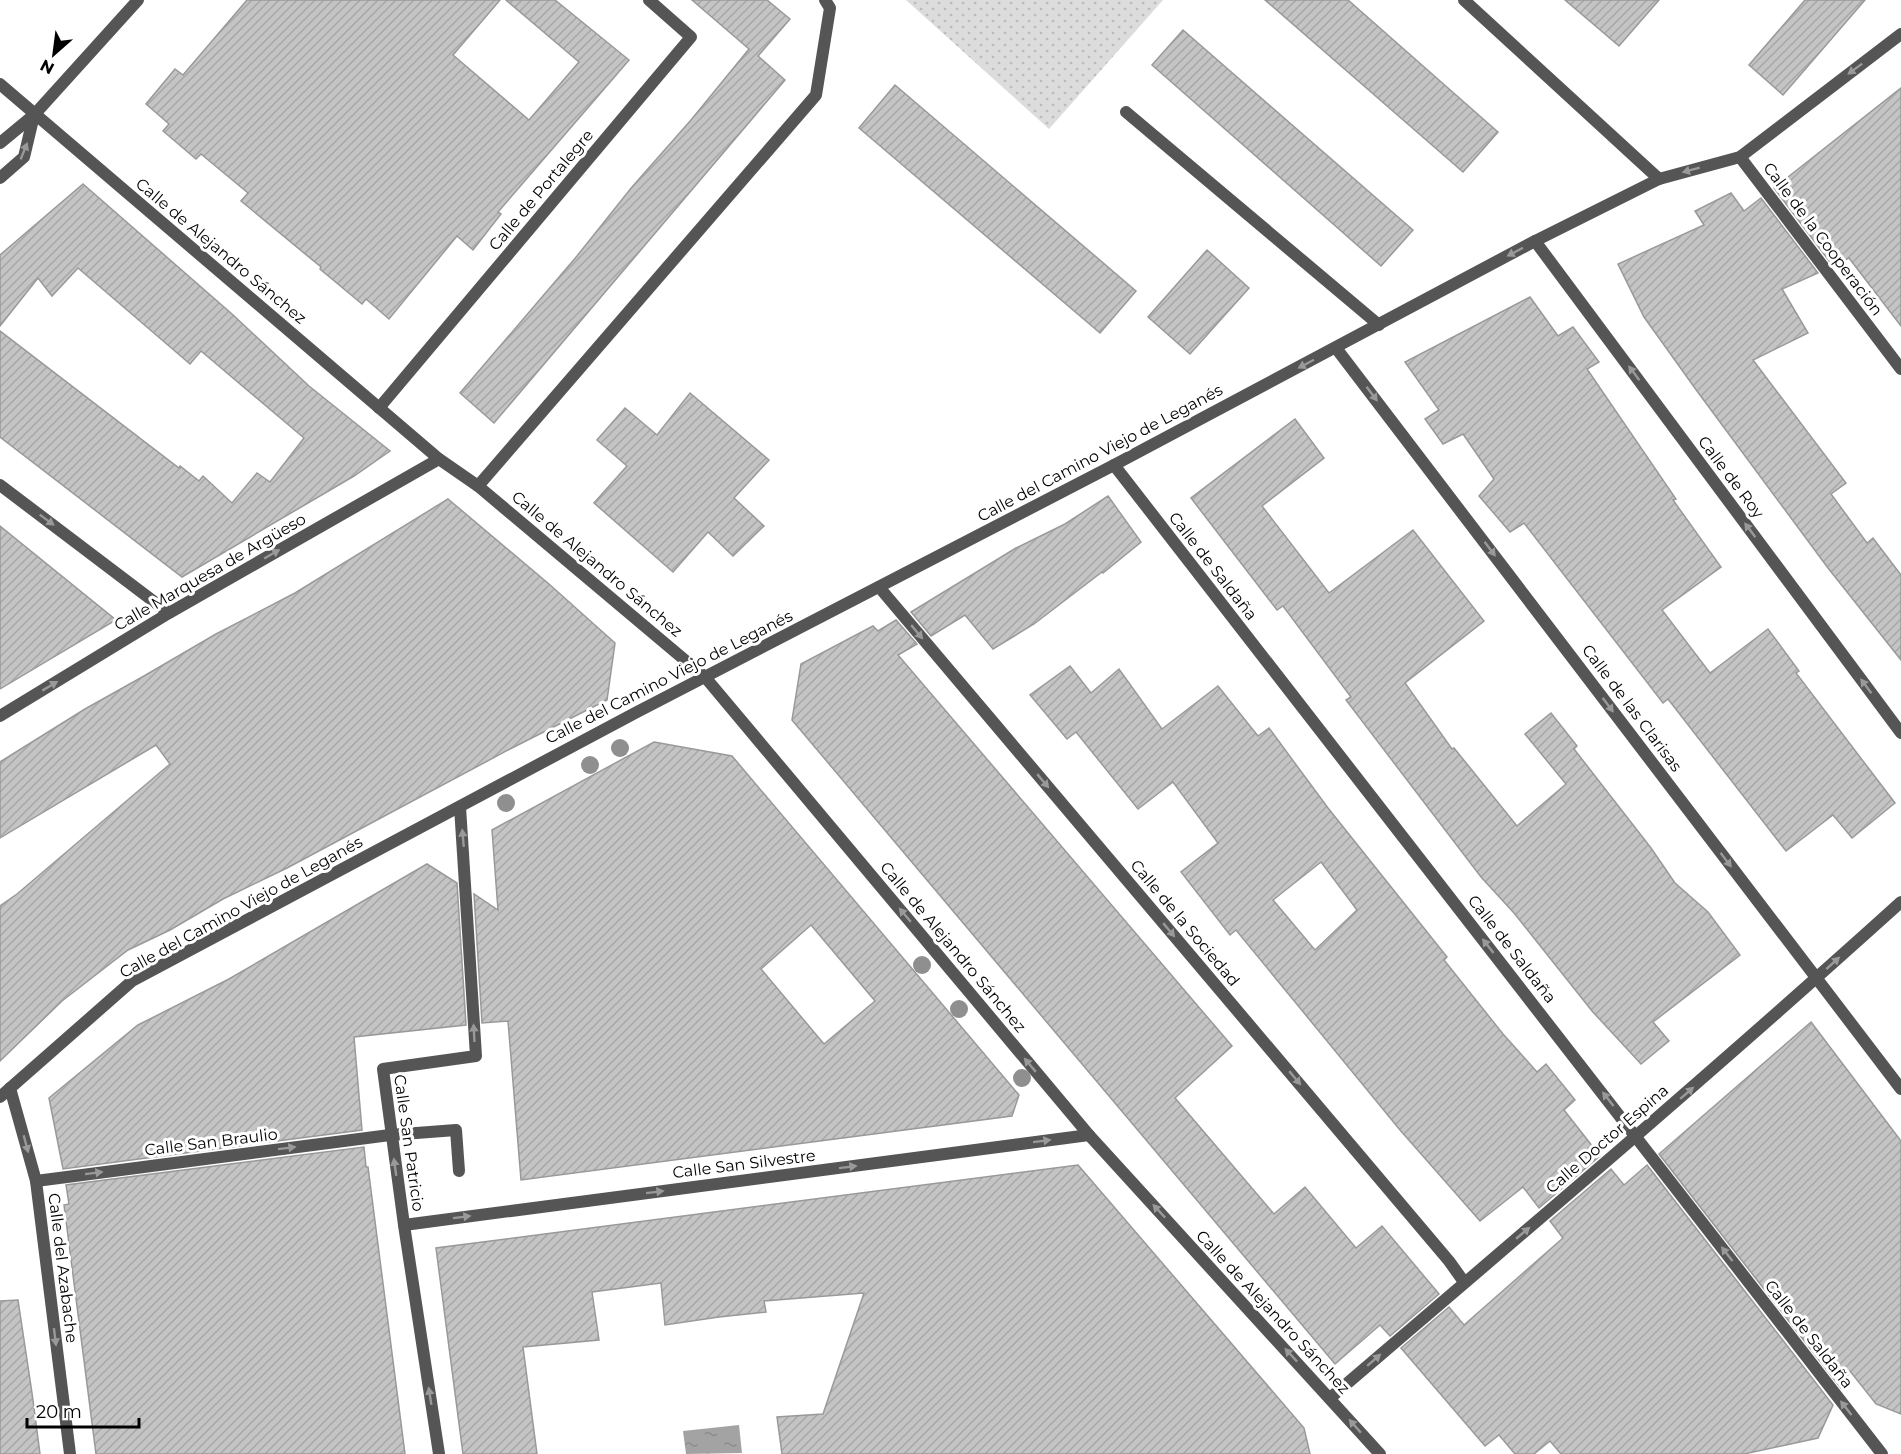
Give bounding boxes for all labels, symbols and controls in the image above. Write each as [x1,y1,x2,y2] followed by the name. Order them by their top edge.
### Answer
[24,24,84,84] north arrow
[37,55,57,78] text: N
[1847,63,1862,75] one-way arrow
[485,126,597,254] street label: Calle de Portalegre
[19,141,29,159] one-way arrow
[1759,159,1887,319] street label: Calle de la Cooperación
[1682,166,1700,175] one-way arrow
[132,174,310,328] street label: Calle de Alejandro Sánchez
[1506,247,1523,257] one-way arrow
[1297,359,1314,369] one-way arrow
[1628,366,1640,381] one-way arrow
[974,380,1226,526] street label: Calle del Camino Viejo de Leganés
[1365,387,1377,402] one-way arrow
[1694,432,1768,522] street label: Calle de Roy
[508,487,686,641] street label: Calle de Alejandro Sánchez
[1165,508,1261,624] street label: Calle de Saldaña
[111,509,309,635] street label: Calle Marquesa de Argüeso
[39,514,54,526] one-way arrow
[1744,522,1756,538] one-way arrow
[1483,542,1495,557] one-way arrow
[264,549,281,559] one-way arrow
[542,606,796,748] street label: Calle del Camino Viejo de Leganés
[910,624,923,639] one-way arrow
[1578,641,1686,775] street label: Calle de las Clarisas
[1860,679,1872,695] one-way arrow
[42,680,58,691] one-way arrow
[1602,696,1614,712] one-way arrow
[1036,773,1049,788] one-way arrow
[458,829,468,848] one-way arrow
[116,832,366,982] street label: Calle del Camino Viejo de Leganés
[1720,851,1732,867] one-way arrow
[1126,856,1244,990] street label: Calle de la Sociedad
[876,858,1030,1036] street label: Calle de Alejandro Sánchez
[1464,891,1560,1007] street label: Calle de Saldaña
[898,907,911,923] one-way arrow
[1162,922,1175,937] one-way arrow
[1482,938,1494,953] one-way arrow
[1825,957,1840,970] one-way arrow
[470,1023,479,1042] one-way arrow
[1024,1058,1037,1073] one-way arrow
[1288,1070,1301,1085] one-way arrow
[390,1073,428,1213] street label: Calle San Patricio
[1542,1081,1672,1197] street label: Calle Doctor Espina
[1679,1086,1695,1099] one-way arrow
[1602,1092,1614,1107] one-way arrow
[143,1124,279,1160] street label: Calle San Braulio
[21,1135,31,1154] one-way arrow
[1032,1137,1051,1146] one-way arrow
[278,1144,297,1153] one-way arrow
[671,1146,817,1182] street label: Calle San Silvestre
[390,1157,399,1176] one-way arrow
[839,1162,858,1171] one-way arrow
[84,1169,103,1178] one-way arrow
[646,1187,665,1197] one-way arrow
[44,1192,82,1344] street label: Calle del Azabache
[1153,1204,1166,1219] one-way arrow
[452,1213,471,1222] one-way arrow
[1192,1226,1354,1398] street label: Calle de Alejandro Sánchez
[1515,1226,1531,1239] one-way arrow
[1721,1246,1733,1261] one-way arrow
[1761,1276,1857,1392] street label: Calle de Saldaña
[50,1327,60,1346] one-way arrow
[1284,1348,1298,1362] one-way arrow
[1367,1353,1382,1366] one-way arrow
[425,1387,434,1406] one-way arrow
[27,1391,140,1429] scale bar
[36,1401,82,1423] text: 20 m
[1840,1401,1852,1416] one-way arrow
[1349,1419,1362,1434] one-way arrow

